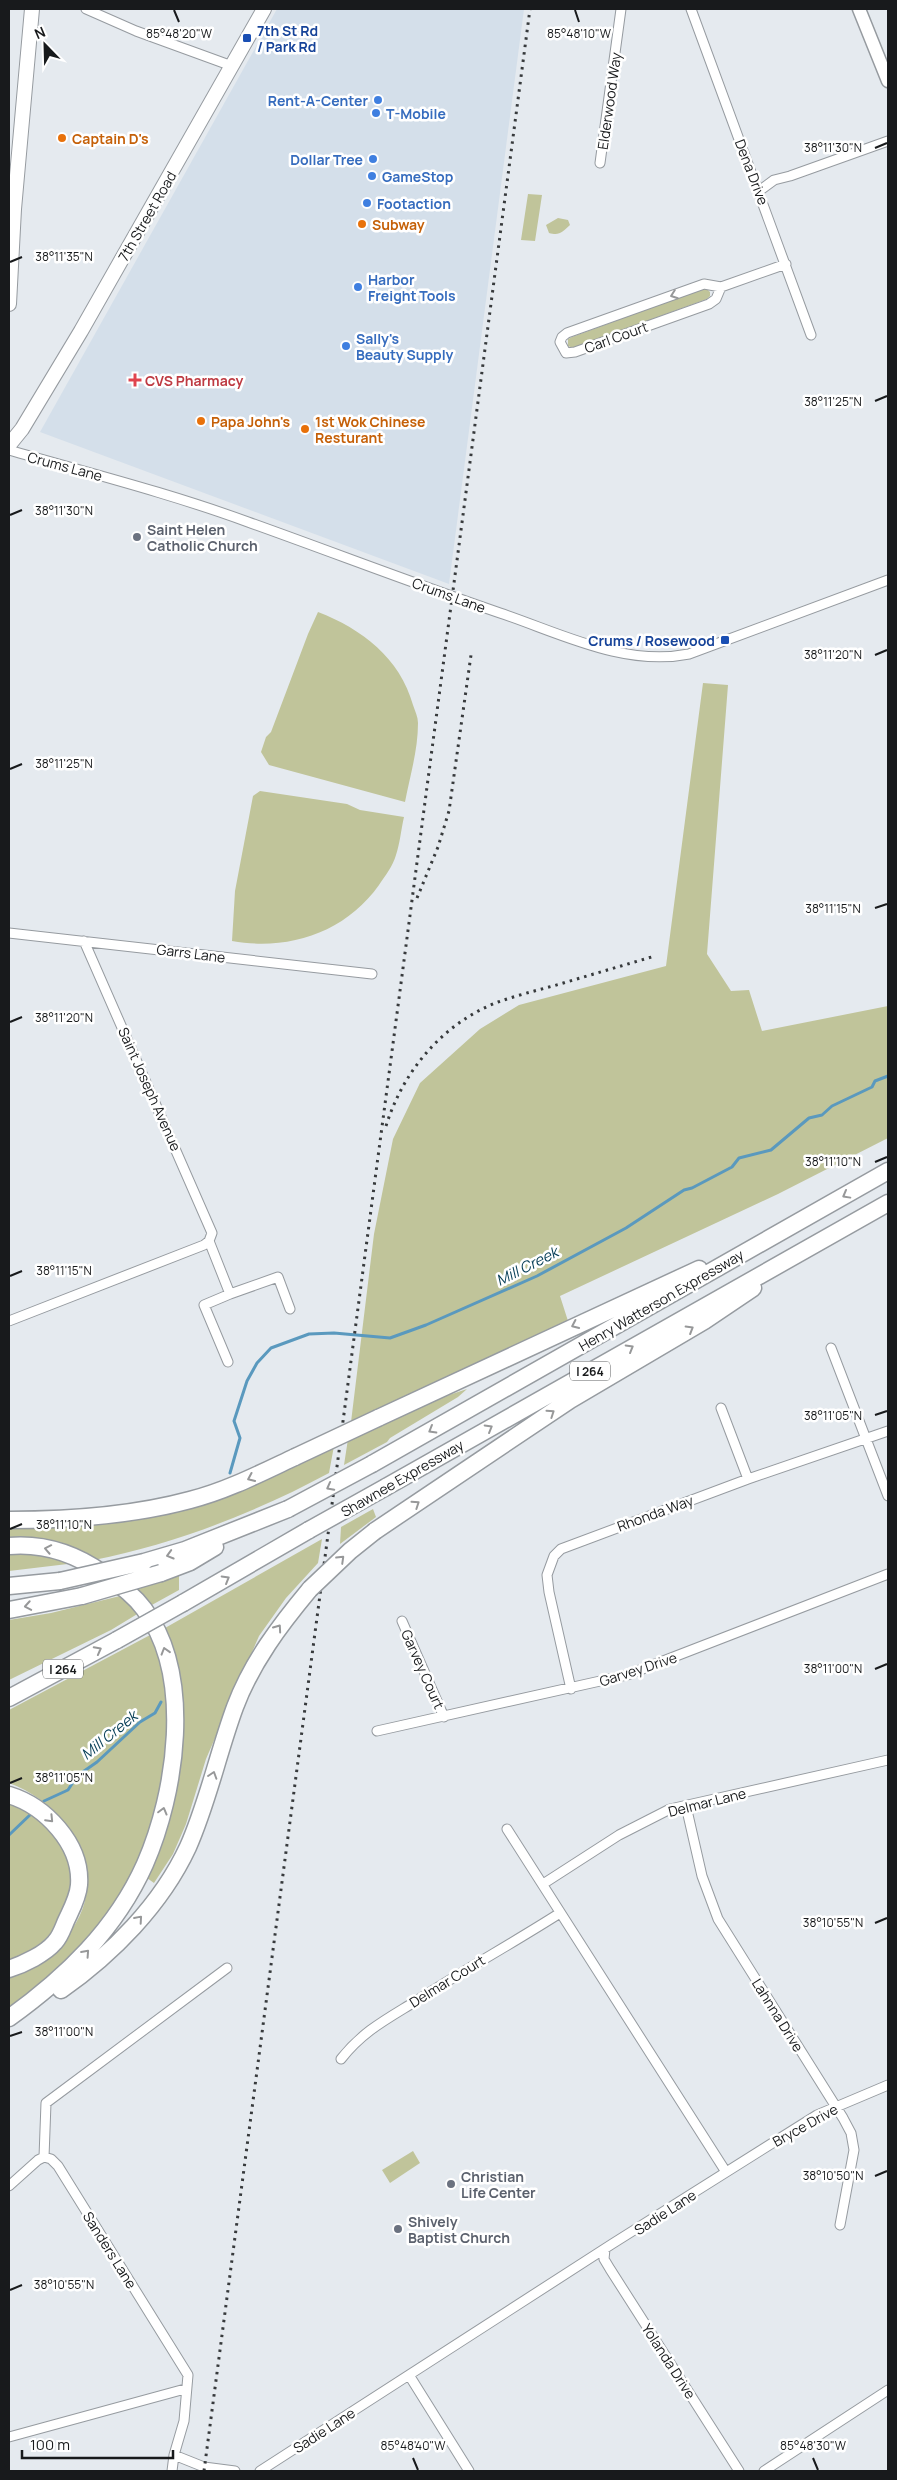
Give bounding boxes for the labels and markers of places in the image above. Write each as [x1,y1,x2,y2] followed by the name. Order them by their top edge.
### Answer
[257,21,318,56] place label: 7th St Rd / Park Rd
[241,32,253,44] marker: 7th St Rd / Park Rd
[268,91,368,110] place label: Rent-A-Center
[372,94,384,106] marker: Rent-A-Center
[386,104,446,123] place label: T-Mobile
[370,107,382,119] marker: T-Mobile
[72,129,149,148] place label: Captain D's
[56,132,68,144] marker: Captain D's
[290,150,363,169] place label: Dollar Tree
[367,153,379,165] marker: Dollar Tree
[382,167,454,186] place label: GameStop
[366,170,378,182] marker: GameStop
[377,194,451,213] place label: Footaction
[361,197,373,209] marker: Footaction
[372,215,425,234] place label: Subway
[356,218,368,230] marker: Subway
[368,270,456,305] place label: Harbor Freight Tools
[352,281,364,293] marker: Harbor Freight Tools
[356,329,454,364] place label: Sally's Beauty Supply
[340,340,352,352] marker: Sally's Beauty Supply
[145,371,244,390] place label: CVS Pharmacy
[129,374,141,386] marker: CVS Pharmacy
[211,412,290,431] place label: Papa John's
[315,412,425,447] place label: 1st Wok Chinese Resturant
[195,415,207,427] marker: Papa John's
[299,423,311,435] marker: 1st Wok Chinese Resturant
[147,520,258,555] place label: Saint Helen Catholic Church
[131,531,143,543] marker: Saint Helen Catholic Church
[588,631,715,650] place label: Crums / Rosewood
[719,634,731,646] marker: Crums / Rosewood
[461,2167,536,2202] place label: Christian Life Center
[445,2178,457,2190] marker: Christian Life Center
[408,2212,510,2247] place label: Shively Baptist Church
[392,2223,404,2235] marker: Shively Baptist Church

